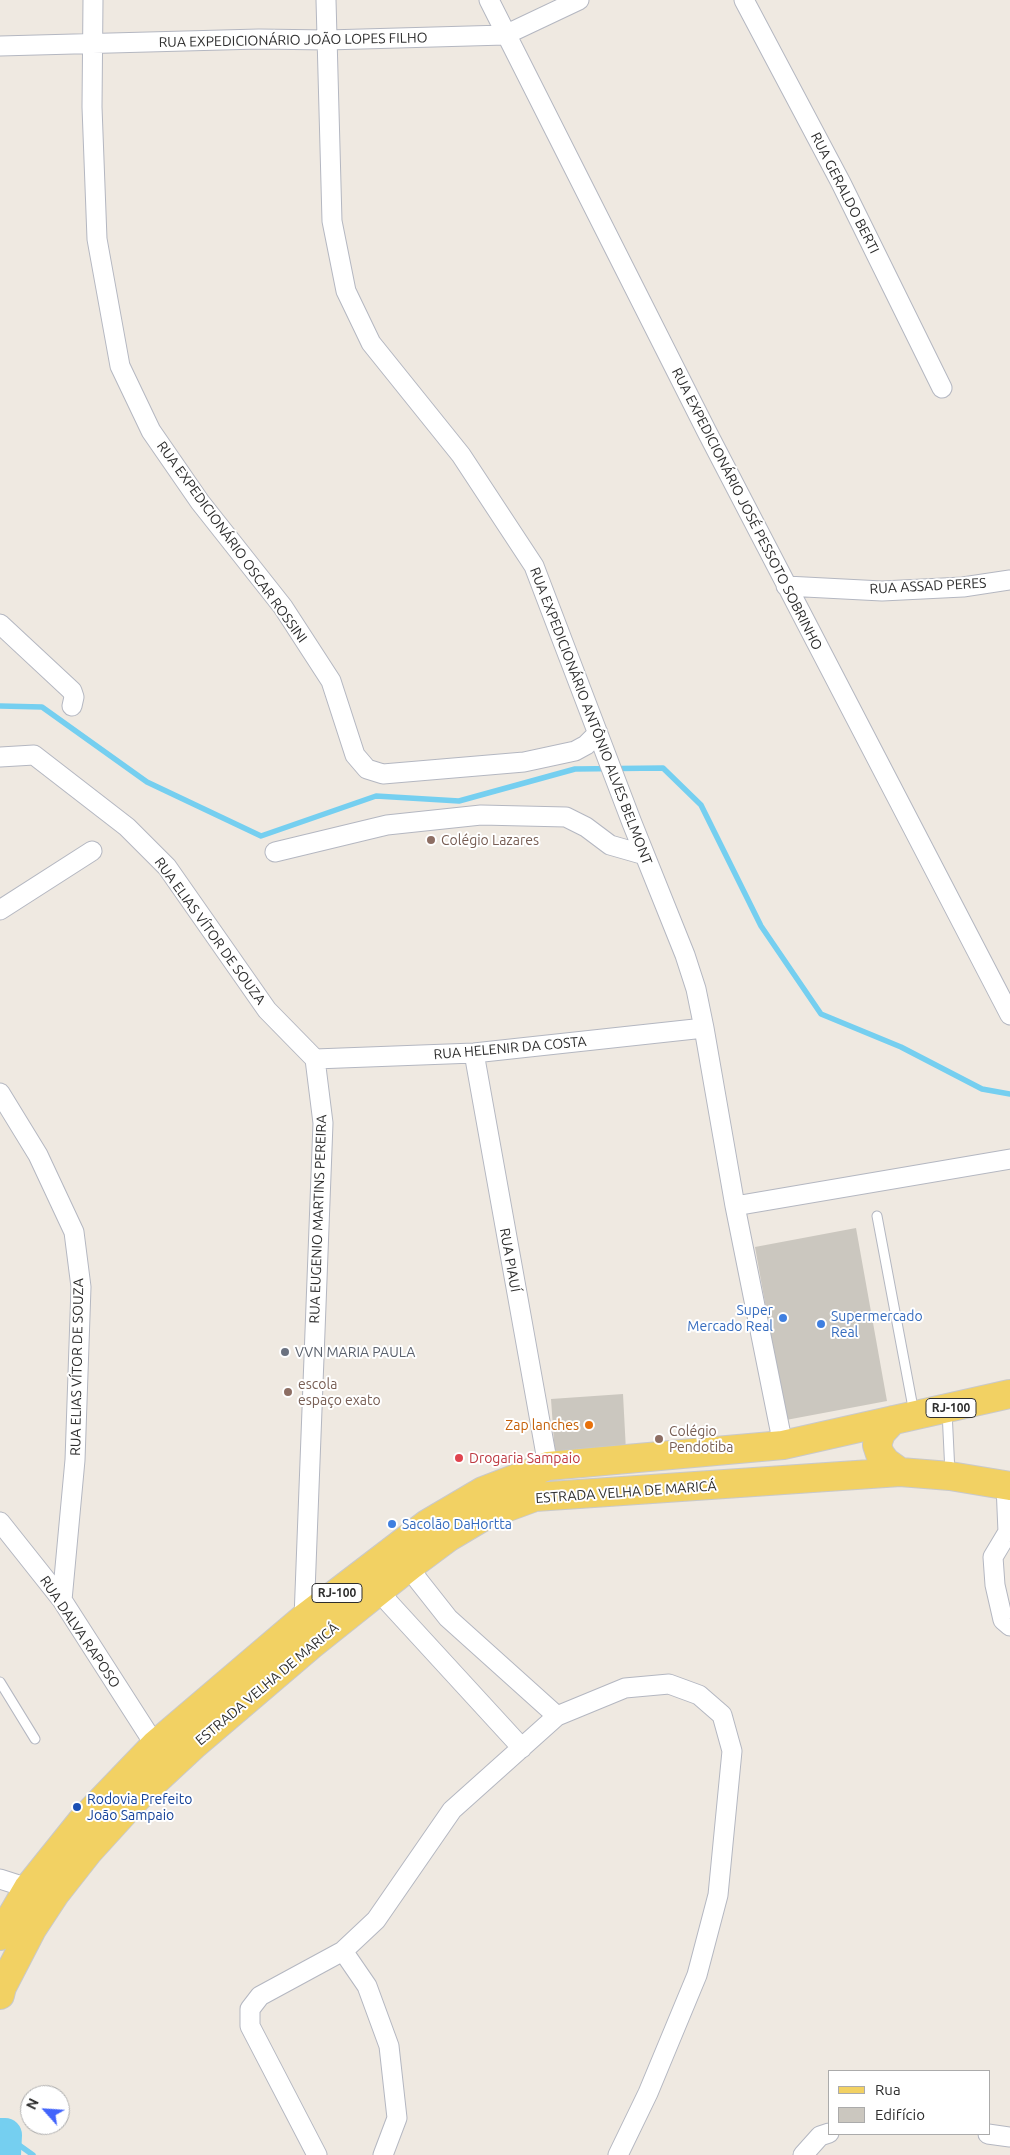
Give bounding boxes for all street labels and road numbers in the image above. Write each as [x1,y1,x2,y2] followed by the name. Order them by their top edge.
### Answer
[158,29,428,51] street label: RUA EXPEDICIONÁRIO JOÃO LOPES FILHO
[807,130,883,256] street label: RUA GERALDO BERTI
[668,365,826,653] street label: RUA EXPEDICIONÁRIO JOSÉ PESSOTO SOBRINHO
[153,438,311,646] street label: RUA EXPEDICIONÁRIO OSCAR ROSSINI
[526,565,656,867] street label: RUA EXPEDICIONÁRIO ANTÔNIO ALVES BELMONT
[869,575,987,597] street label: RUA ASSAD PERES
[151,854,269,1008] street label: RUA ELIAS VÍTOR DE SOUZA
[433,1033,587,1063] street label: RUA HELENIR DA COSTA
[306,1114,330,1324] street label: RUA EUGENIO MARTINS PEREIRA
[496,1227,524,1293] street label: RUA PIAUÍ
[67,1278,87,1456] street label: RUA ELIAS VÍTOR DE SOUZA
[926,1399,976,1418] road number: RJ-100
[535,1477,717,1507] street label: ESTRADA VELHA DE MARICÁ
[36,1573,124,1691] street label: RUA DALVA RAPOSO
[312,1584,362,1602] road number: RJ-100
[192,1619,342,1749] street label: ESTRADA VELHA DE MARICÁ

